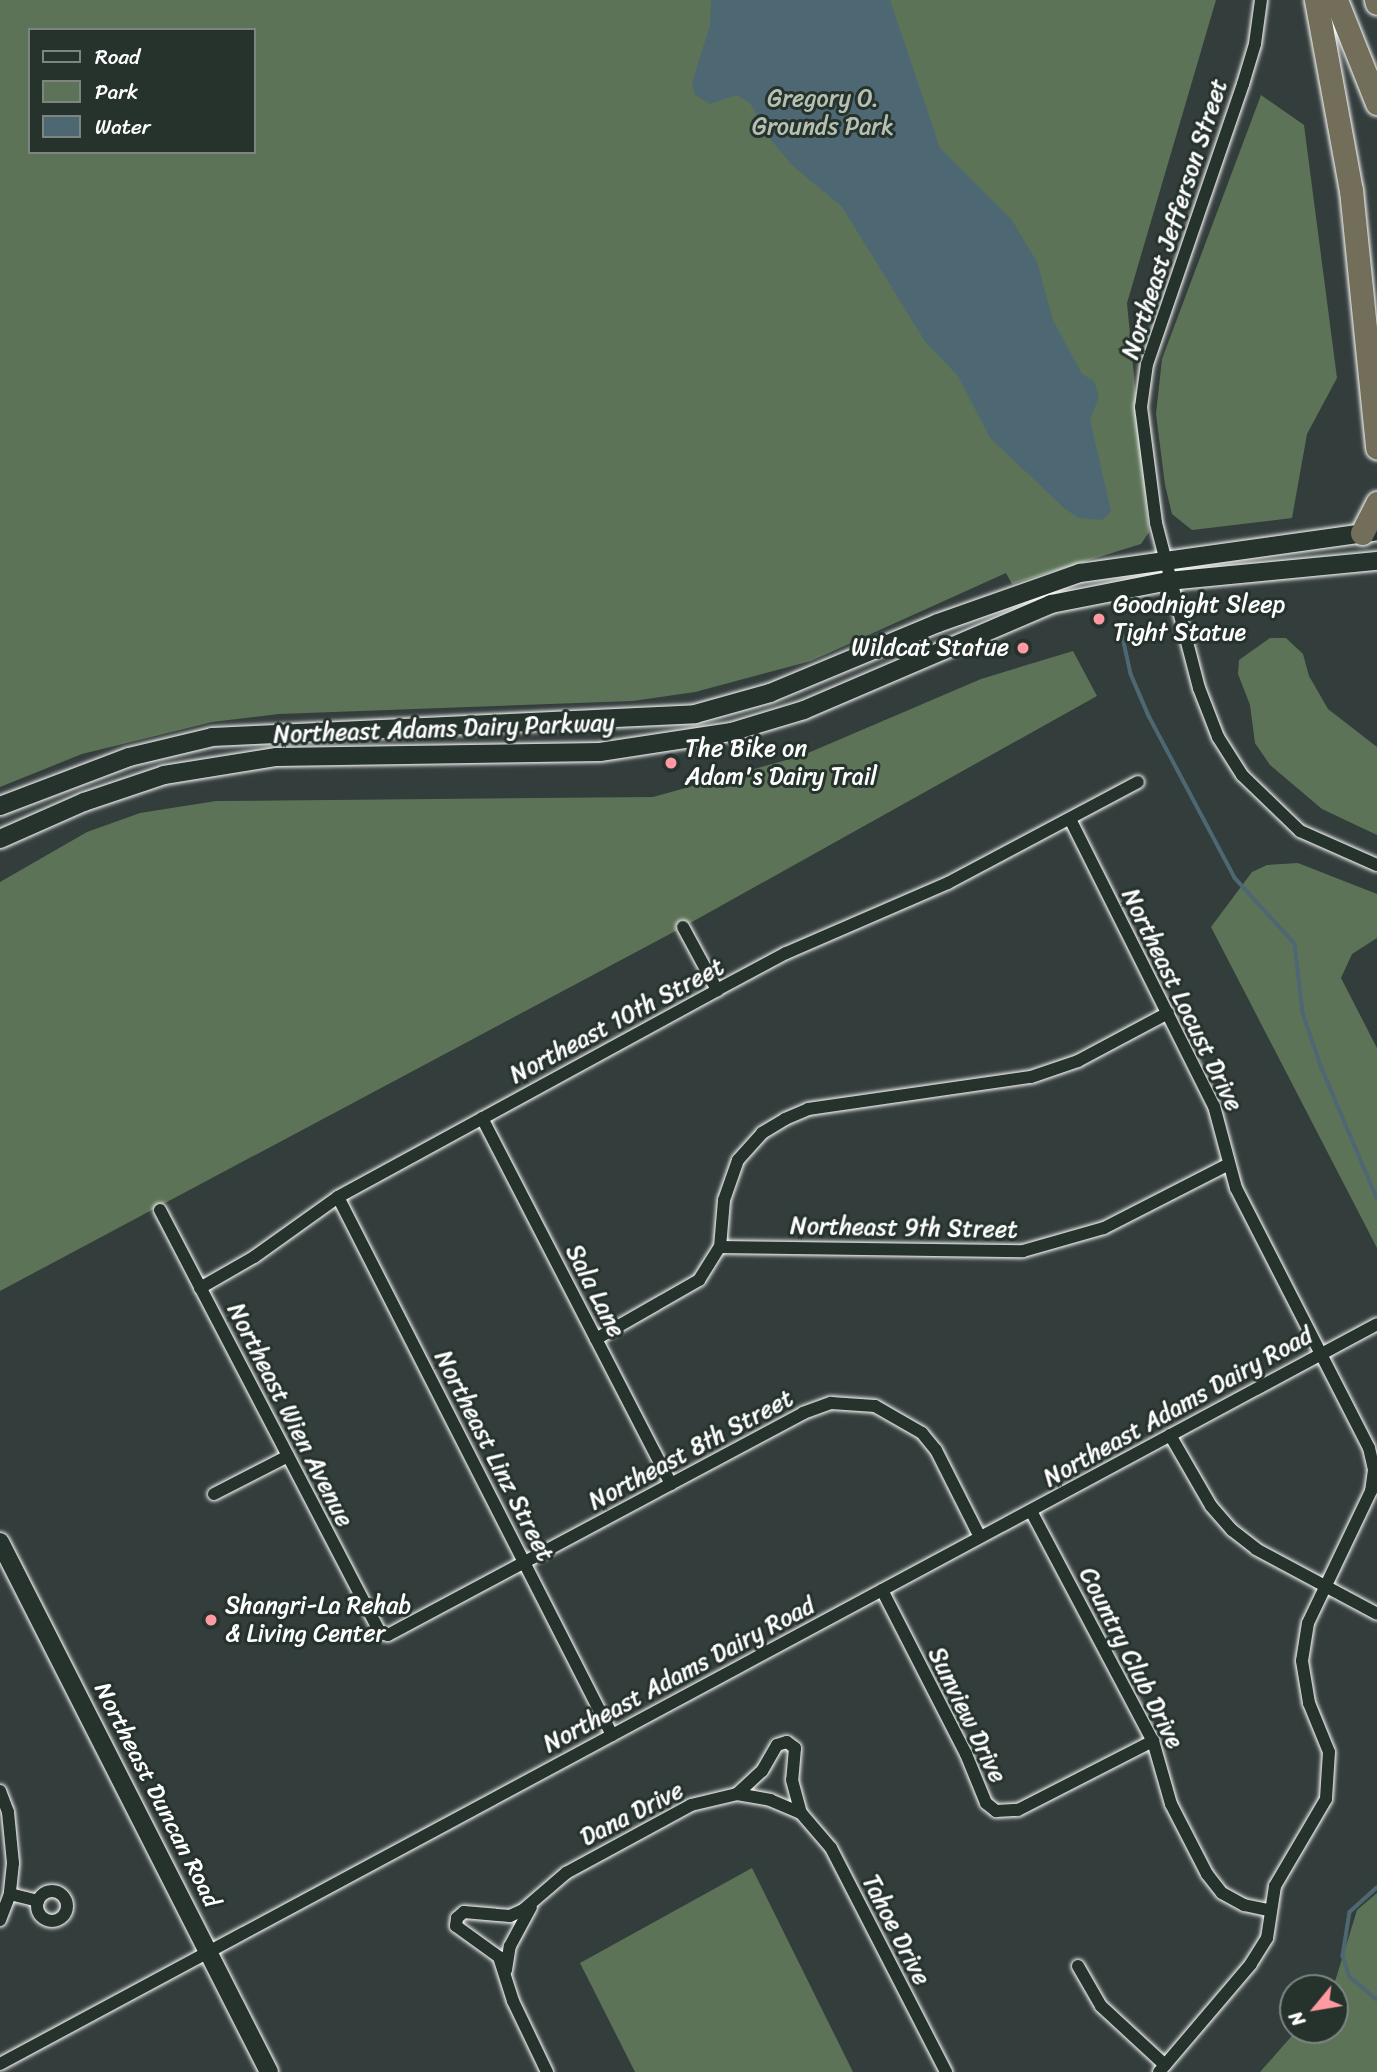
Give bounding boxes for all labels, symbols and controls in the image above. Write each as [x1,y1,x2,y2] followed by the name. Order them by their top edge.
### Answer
[28,28,256,154] legend
[95,38,140,76] text: Road
[95,73,138,111] text: Park
[1116,75,1234,363] street label: Northeast Jefferson Street
[752,85,894,141] park label: Gregory O. Grounds Park
[95,108,150,146] text: Water
[1113,591,1285,647] place label: Goodnight Sleep Tight Statue
[1091,611,1107,627] marker: Goodnight Sleep Tight Statue
[851,634,1009,662] place label: Wildcat Statue
[1015,640,1031,656] marker: Wildcat Statue
[273,709,615,749] street label: Northeast Adams Dairy Parkway
[685,735,877,791] place label: The Bike on Adam's Dairy Trail
[663,755,679,771] marker: The Bike on Adam's Dairy Trail
[1116,884,1248,1116] street label: Northeast Locust Drive
[505,952,729,1090] street label: Northeast 10th Street
[790,1212,1018,1244] street label: Northeast 9th Street
[559,1240,631,1342] street label: Sala Lane
[221,1298,359,1532] street label: Northeast Wien Avenue
[1039,1321,1317,1493] street label: Northeast Adams Dairy Road
[429,1346,559,1566] street label: Northeast Linz Street
[584,1384,798,1516] street label: Northeast 8th Street
[1073,1562,1189,1754] street label: Country Club Drive
[539,1591,819,1759] street label: Northeast Adams Dairy Road
[225,1592,411,1648] place label: Shangri-La Rehab & Living Center
[203,1612,219,1628] marker: Shangri-La Rehab & Living Center
[922,1642,1012,1788] street label: Sunview Drive
[88,1678,226,1912] street label: Northeast Duncan Road
[576,1776,688,1852] street label: Dana Drive
[856,1870,936,1990] street label: Tahoe Drive
[1279,1974,1349,2044] north arrow
[1280,2005,1315,2033] text: N

